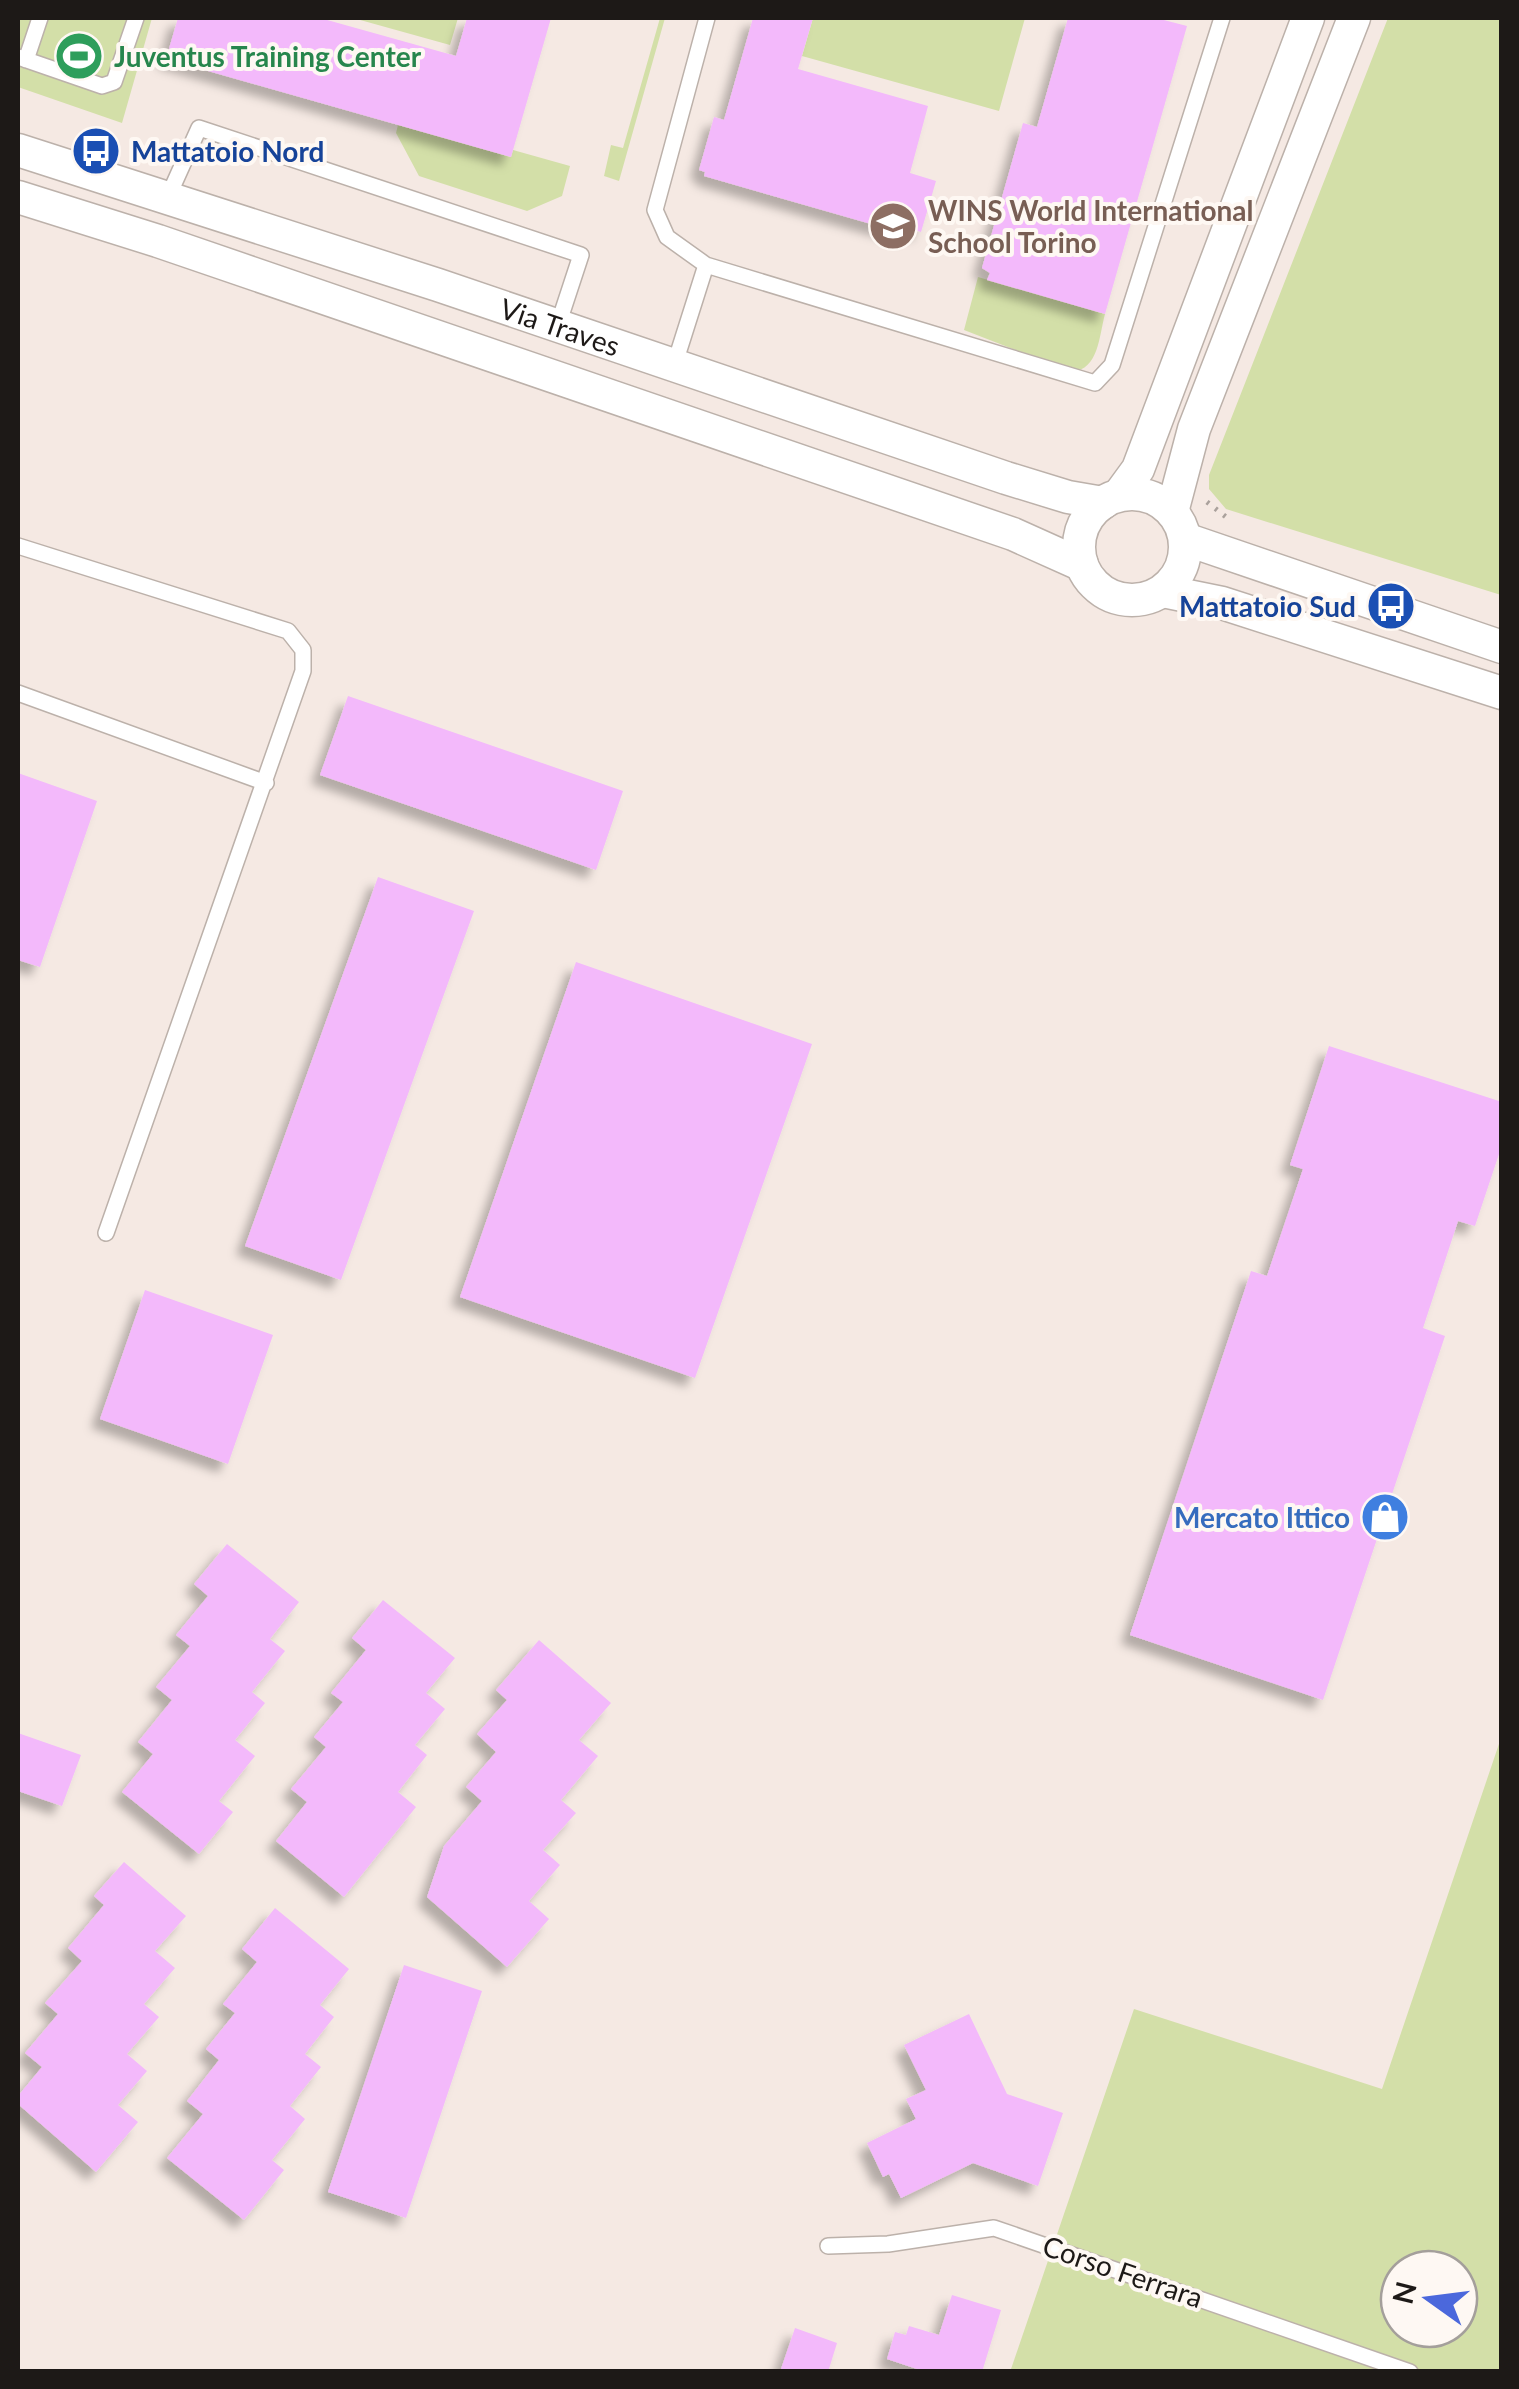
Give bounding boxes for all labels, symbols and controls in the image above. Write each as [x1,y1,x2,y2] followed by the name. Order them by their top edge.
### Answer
[53,30,105,82] sports icon: Juventus Training Center
[114,39,422,73] place label: Juventus Training Center
[70,125,122,177] bus stop icon: Mattatoio Nord
[131,134,324,168] place label: Mattatoio Nord
[928,193,1253,259] place label: WINS World International School Torino
[867,200,919,252] school or university icon: WINS World International School Torino
[496,290,624,362] street label: Via Traves
[1365,580,1417,632] bus stop icon: Mattatoio Sud
[1179,589,1356,623] place label: Mattatoio Sud
[1359,1491,1411,1543] shop icon: Mercato Ittico
[1174,1500,1350,1534] place label: Mercato Ittico
[1039,2228,1207,2314] street label: Corso Ferrara
[1379,2249,1479,2349] north arrow
[1385,2278,1423,2307] text: N

